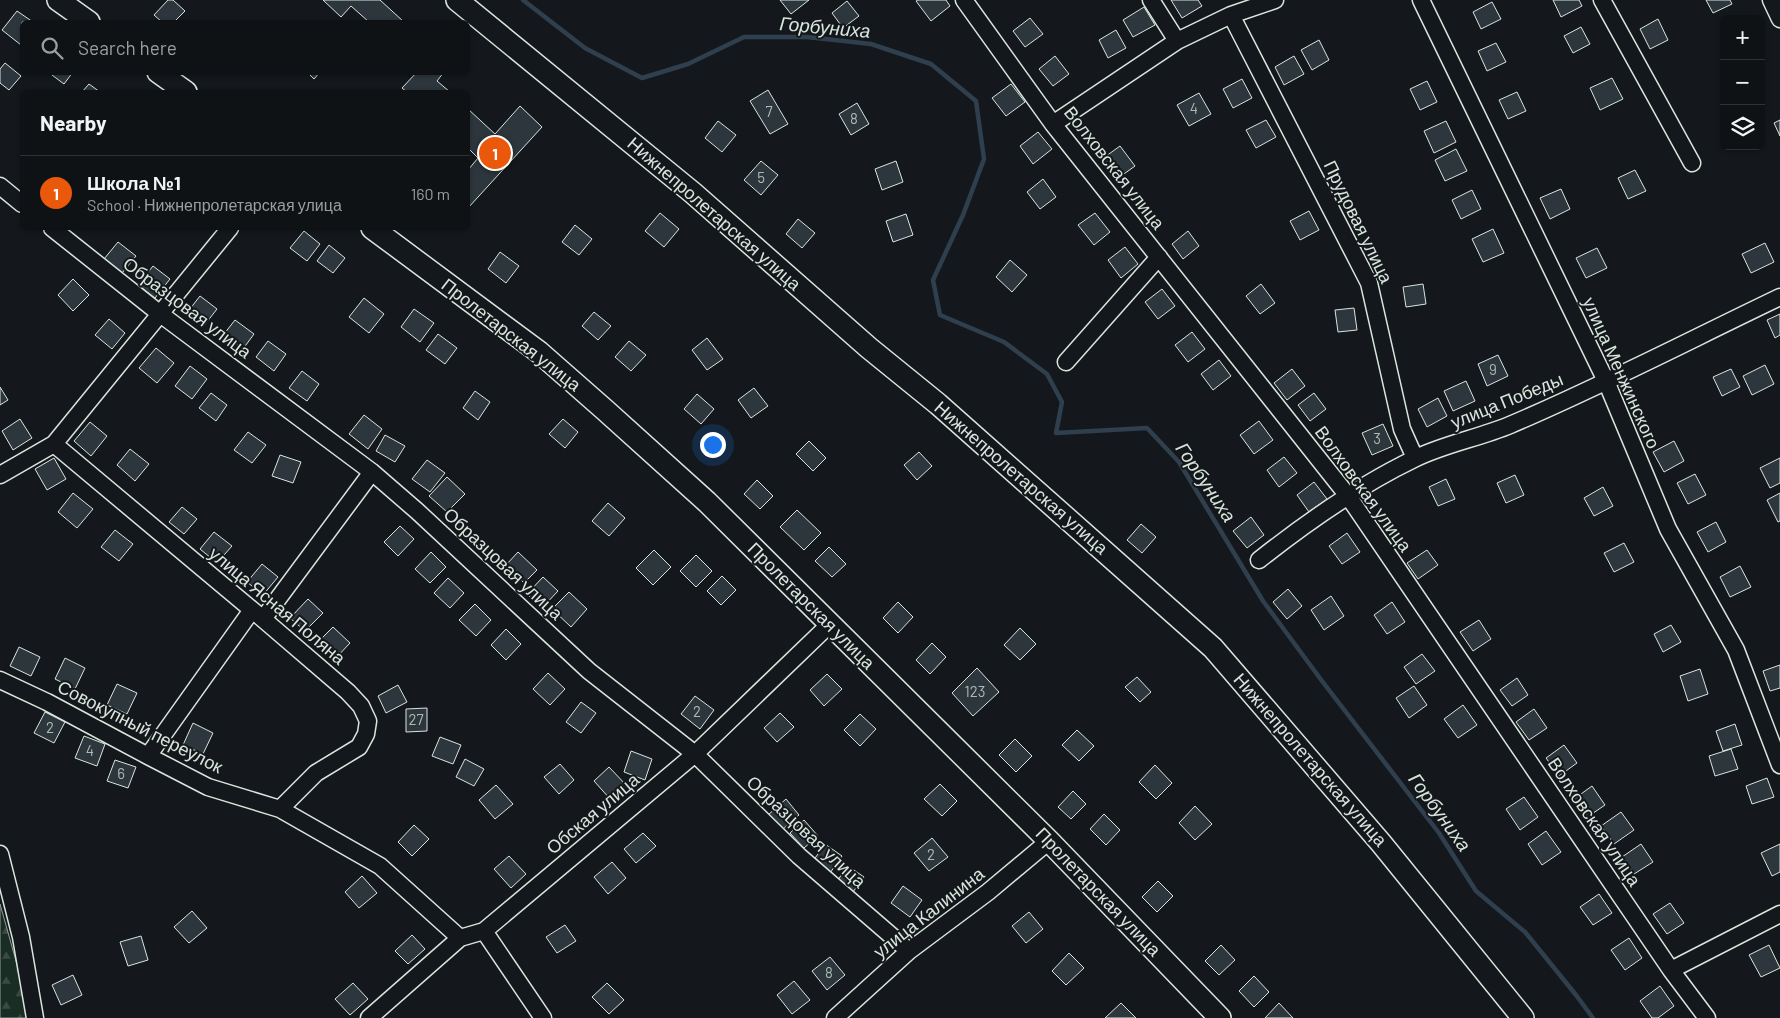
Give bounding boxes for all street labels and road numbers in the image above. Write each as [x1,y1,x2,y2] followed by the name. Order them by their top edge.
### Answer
[1060,101,1170,234] street label: Волховская улица
[623,132,807,295] street label: Нижнепролетарская улица
[1320,157,1399,287] street label: Прудовая улица
[119,252,257,363] street label: Образцовая улица
[438,273,586,396] street label: Пролетарская улица
[1579,293,1665,452] street label: улица Менжинского
[1447,368,1566,433] street label: улица Победы
[930,396,1114,559] street label: Нижнепролетарская улица
[1311,421,1417,557] street label: Волховская улица
[440,502,568,625] street label: Образцовая улица
[744,537,881,674] street label: Пролетарская улица
[205,542,351,669] street label: улица Ясная Поляна
[1229,668,1393,851] street label: Нижнепролетарская улица
[54,675,227,777] street label: Совокупный переулок
[1544,753,1647,891] street label: Волховская улица
[542,767,644,858] street label: Обская улица
[743,770,871,893] street label: Образцовая улица
[1032,822,1167,961] street label: Пролетарская улица
[869,862,989,962] street label: улица Калинина

